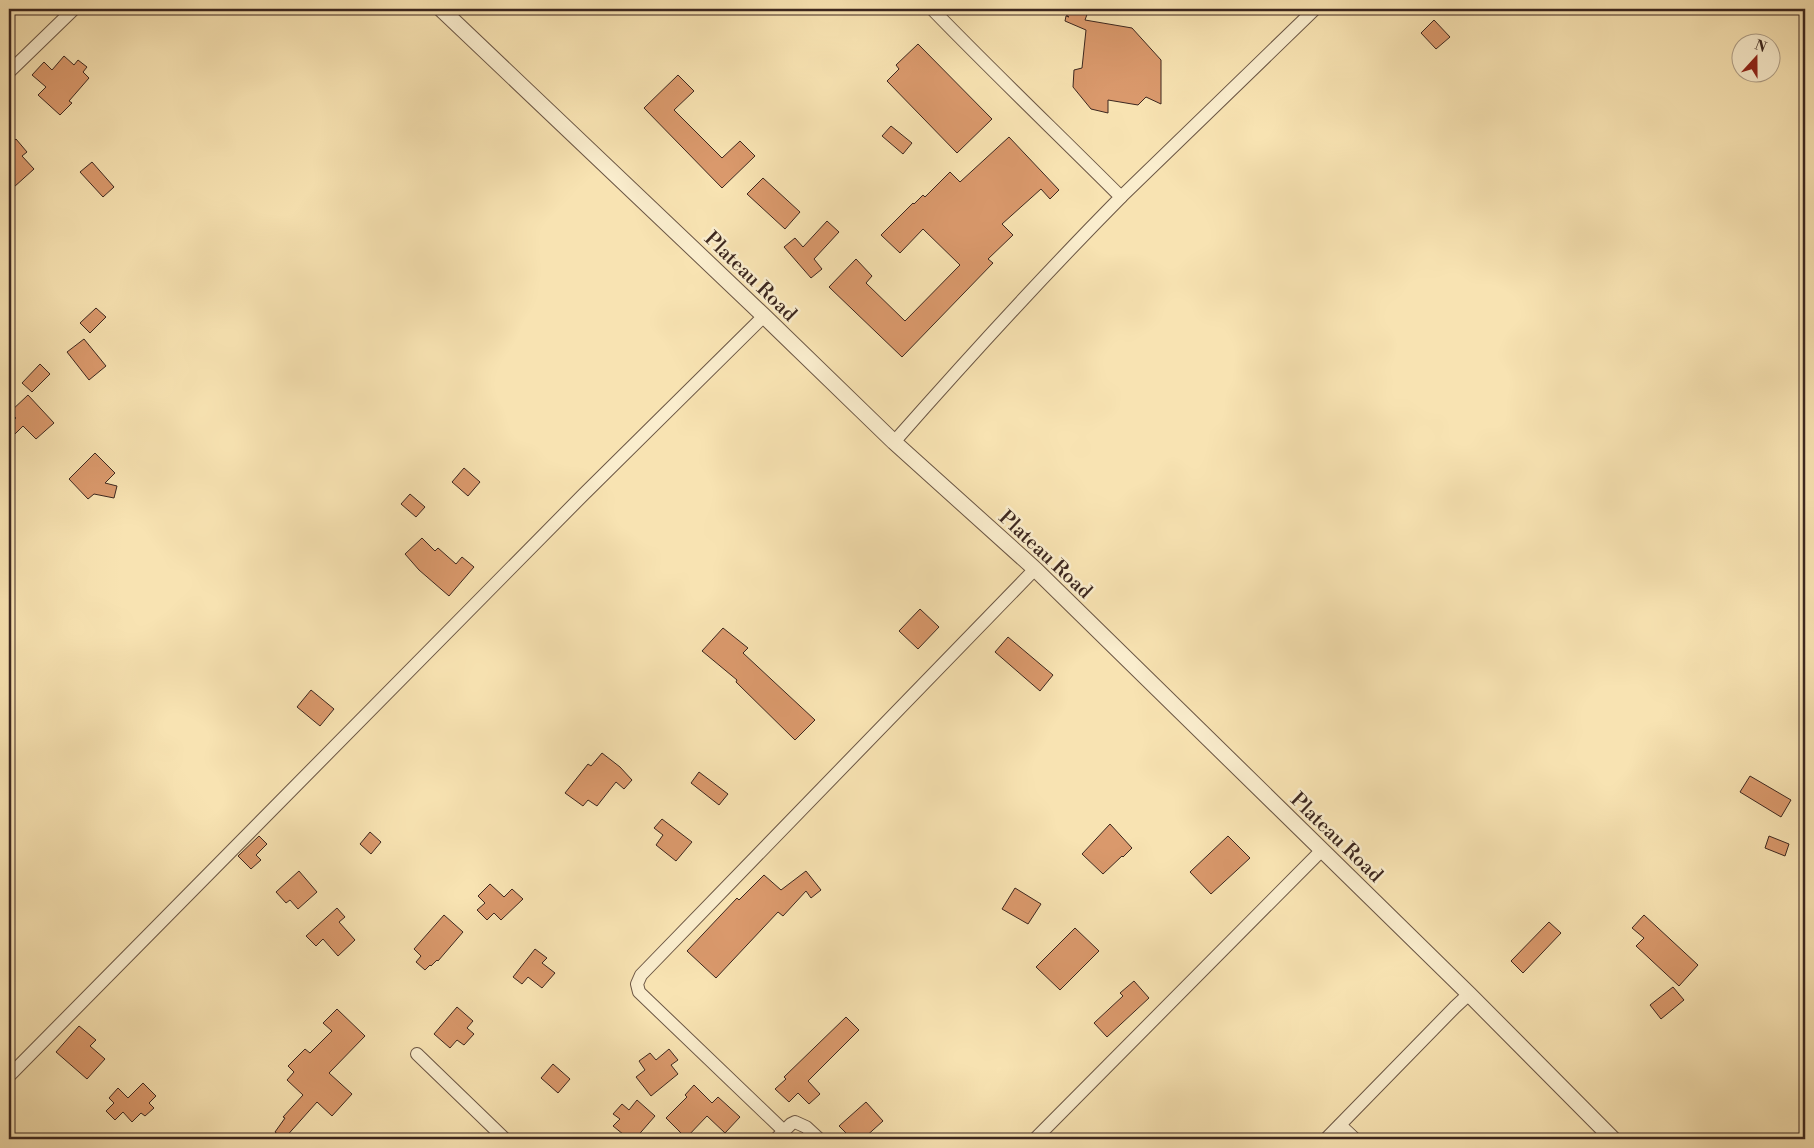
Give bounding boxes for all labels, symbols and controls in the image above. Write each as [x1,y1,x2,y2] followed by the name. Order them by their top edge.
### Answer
[1732,32,1782,82] north arrow
[1752,36,1769,57] text: N
[699,227,802,328] street label: Plateau Road
[993,505,1097,605] street label: Plateau Road
[1285,788,1388,889] street label: Plateau Road

